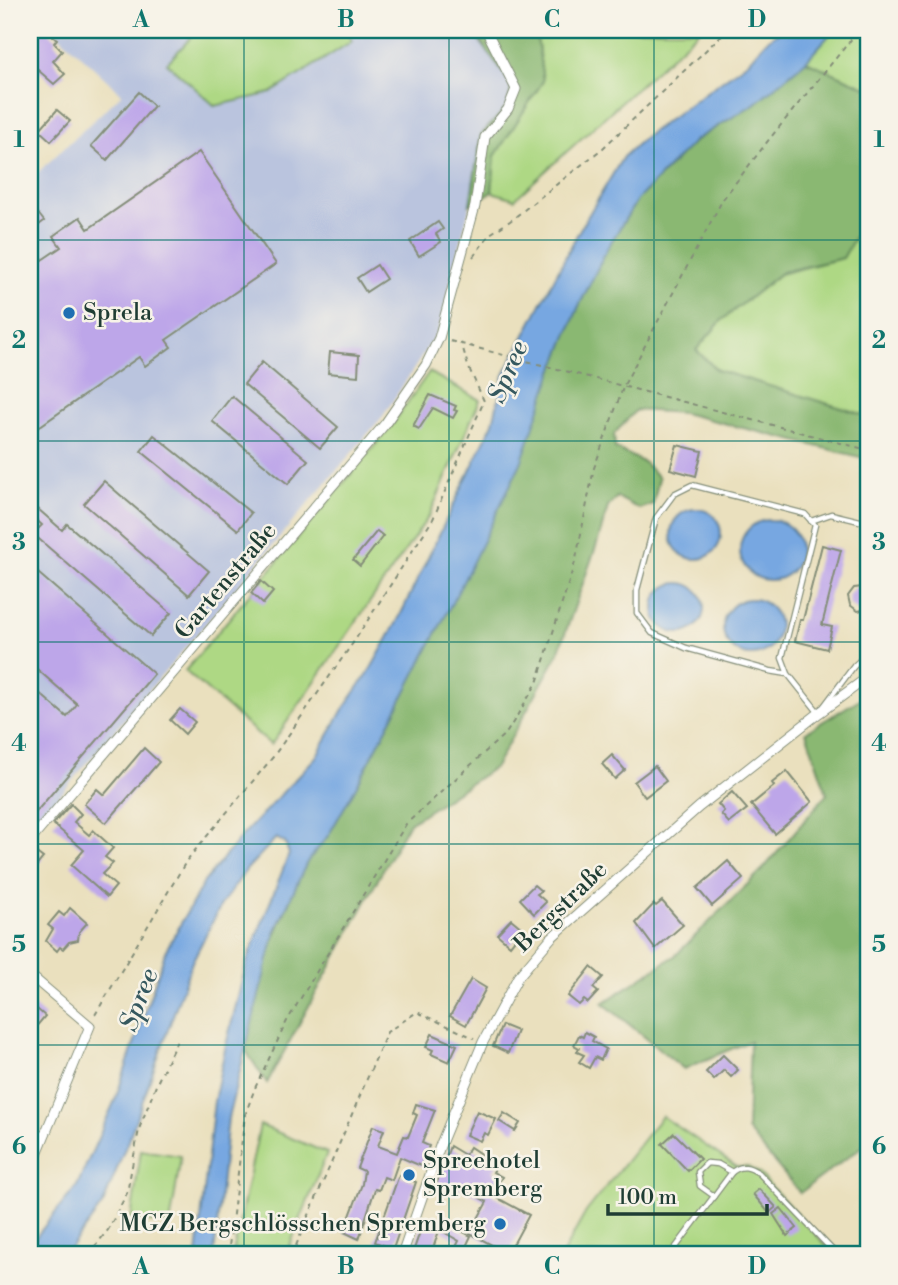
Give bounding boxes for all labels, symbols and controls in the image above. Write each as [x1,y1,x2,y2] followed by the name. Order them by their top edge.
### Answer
[132,6,150,34] text: A
[337,6,355,34] text: B
[544,6,560,34] text: C
[748,6,766,34] text: D
[13,126,25,154] text: 1
[873,126,885,154] text: 1
[83,298,153,328] place label: Sprela
[61,305,77,321] marker: Sprela
[12,327,26,355] text: 2
[872,327,886,355] text: 2
[481,336,535,408] water label: Spree
[169,517,283,645] street label: Gartenstraße
[12,529,26,557] text: 3
[872,529,886,557] text: 3
[11,730,27,758] text: 4
[871,730,887,758] text: 4
[507,855,614,960] street label: Bergstraße
[12,931,26,959] text: 5
[872,931,886,959] text: 5
[112,964,166,1036] water label: Spree
[12,1133,26,1161] text: 6
[872,1133,886,1161] text: 6
[423,1146,543,1204] place label: Spreehotel Spremberg
[401,1167,417,1183] marker: Spreehotel Spremberg
[608,1173,767,1217] scale bar
[618,1185,677,1211] text: 100 m
[120,1209,487,1239] place label: MGZ Bergschlösschen Spremberg
[492,1216,508,1232] marker: MGZ Bergschlösschen Spremberg
[132,1253,150,1281] text: A
[337,1253,355,1281] text: B
[544,1253,560,1281] text: C
[748,1253,766,1281] text: D

